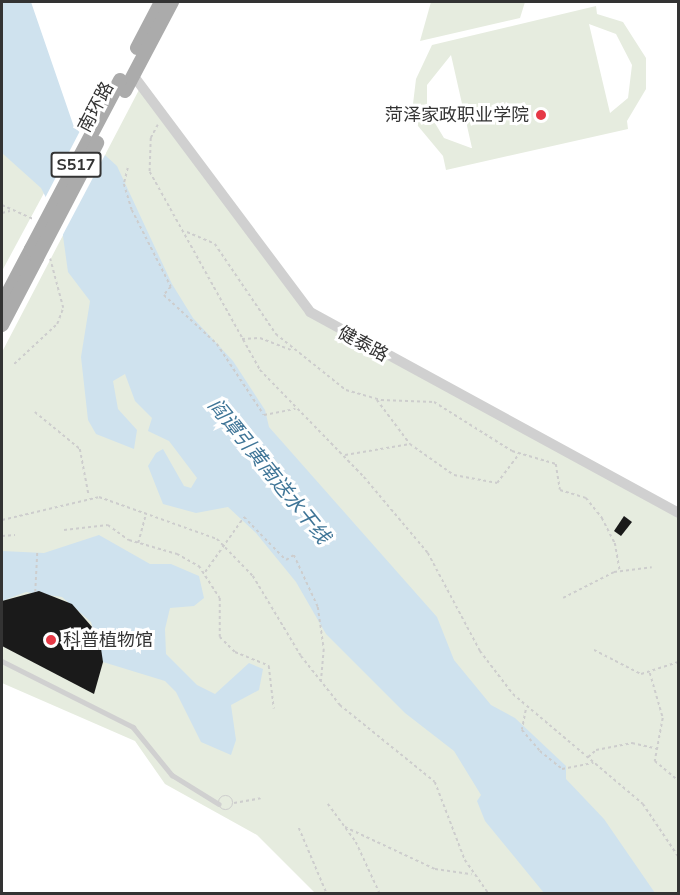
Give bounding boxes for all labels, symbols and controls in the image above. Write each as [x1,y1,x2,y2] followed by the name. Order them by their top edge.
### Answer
[74,78,118,136] street label: 南环路
[385,104,529,126] place label: 菏泽家政职业学院
[534,108,548,122] marker: 菏泽家政职业学院
[50,152,101,178] road number: S517
[334,322,392,366] street label: 健泰路
[203,394,335,548] water label: 阎谭引黄南送水干线
[63,629,153,651] place label: 科普植物馆
[44,633,58,647] marker: 科普植物馆

